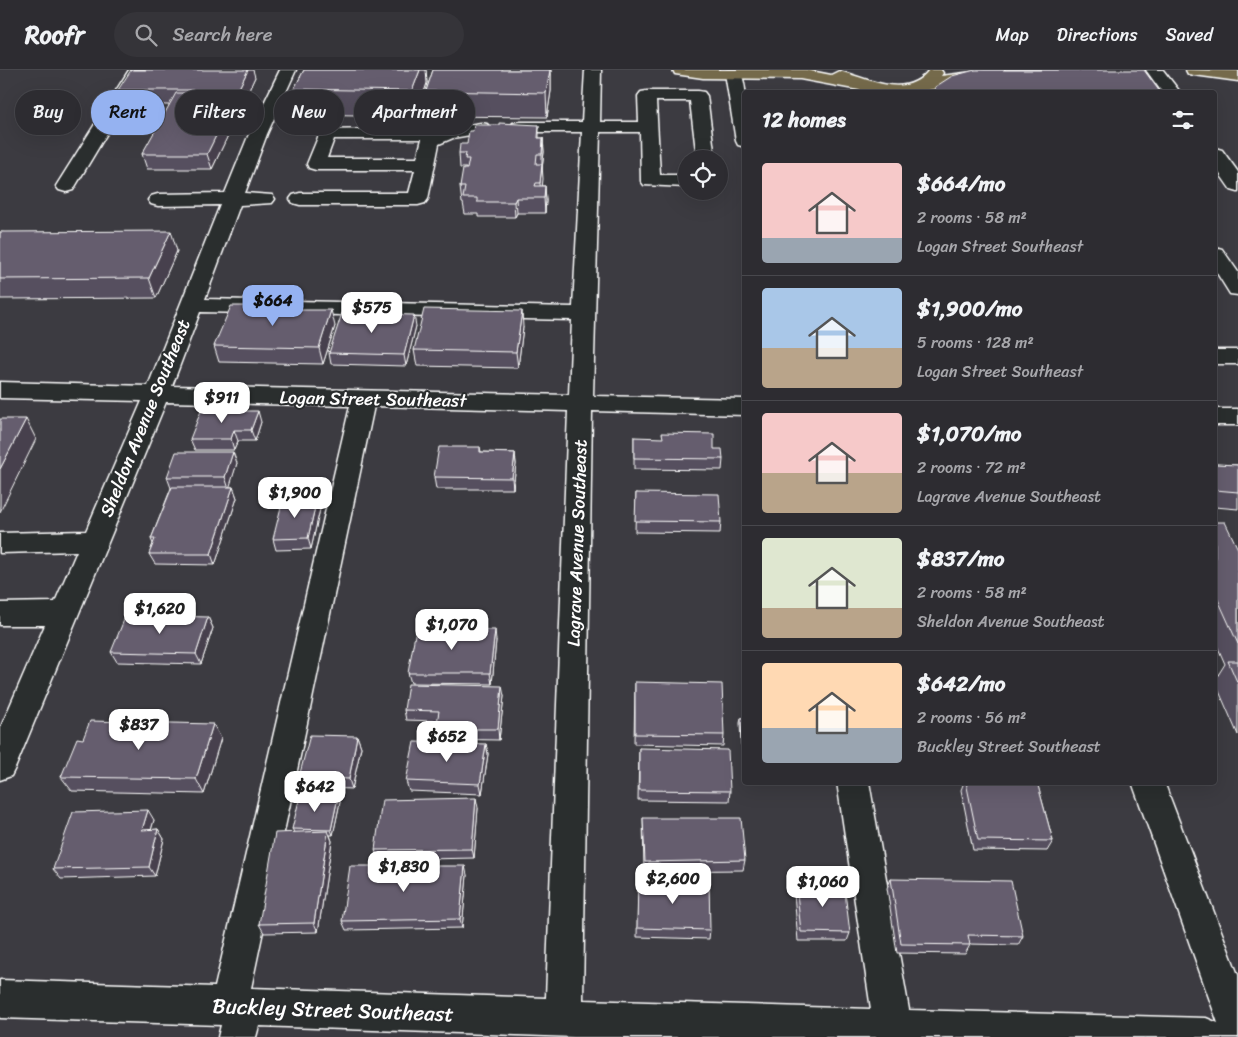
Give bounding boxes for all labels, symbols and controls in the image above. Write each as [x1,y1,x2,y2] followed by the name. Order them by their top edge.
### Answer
[114,12,464,57] search box
[25,14,84,56] text: Roofr
[172,18,273,51] text: Search here
[996,19,1029,51] text: Map
[1057,19,1138,51] text: Directions
[1166,19,1213,51] text: Saved
[132,21,160,49] icon: search
[15,90,81,135] chip: Buy
[91,90,165,135] chip: Rent
[175,90,264,135] chip: Filters
[274,90,344,135] chip: New
[354,90,475,135] chip: Apartment
[762,101,846,139] text: 12 homes
[1169,106,1197,134] icon: filters
[678,150,728,200] map controls
[678,150,728,200] button: locate
[917,165,1005,203] text: $664/mo
[802,183,862,243] icon: home
[917,203,1027,232] text: 2 rooms · 58 m²
[917,232,1083,261] text: Logan Street Southeast
[243,284,303,327] pin: $664
[254,286,292,315] text: $664
[917,290,1022,328] text: $1,900/mo
[342,292,402,334] pin: $575
[352,293,392,322] text: $575
[802,308,862,368] icon: home
[91,314,199,522] street label: Sheldon Avenue Southeast
[917,328,1034,357] text: 5 rooms · 128 m²
[917,357,1083,386] text: Logan Street Southeast
[279,381,468,417] street label: Logan Street Southeast
[192,382,252,424] pin: $911
[205,383,239,412] text: $911
[917,415,1022,453] text: $1,070/mo
[802,433,862,493] icon: home
[557,439,597,647] street label: Lagrave Avenue Southeast
[917,453,1026,482] text: 2 rooms · 72 m²
[254,476,336,519] pin: $1,900
[269,478,321,507] text: $1,900
[917,482,1101,511] text: Lagrave Avenue Southeast
[917,540,1005,578] text: $837/mo
[802,558,862,618] icon: home
[917,578,1027,607] text: 2 rooms · 58 m²
[119,592,201,635] pin: $1,620
[135,594,185,623] text: $1,620
[917,607,1105,636] text: Sheldon Avenue Southeast
[411,608,493,651] pin: $1,070
[426,610,478,639] text: $1,070
[917,665,1006,703] text: $642/mo
[802,683,862,743] icon: home
[917,703,1026,732] text: 2 rooms · 56 m²
[109,708,169,751] pin: $837
[120,710,158,739] text: $837
[417,720,477,763] pin: $652
[428,722,466,751] text: $652
[917,732,1101,761] text: Buckley Street Southeast
[285,770,345,813] pin: $642
[295,772,335,801] text: $642
[363,850,445,893] pin: $1,830
[379,852,429,881] text: $1,830
[632,862,714,905] pin: $2,600
[646,864,700,893] text: $2,600
[782,866,864,908] pin: $1,060
[797,867,849,896] text: $1,060
[212,987,454,1033] street label: Buckley Street Southeast

